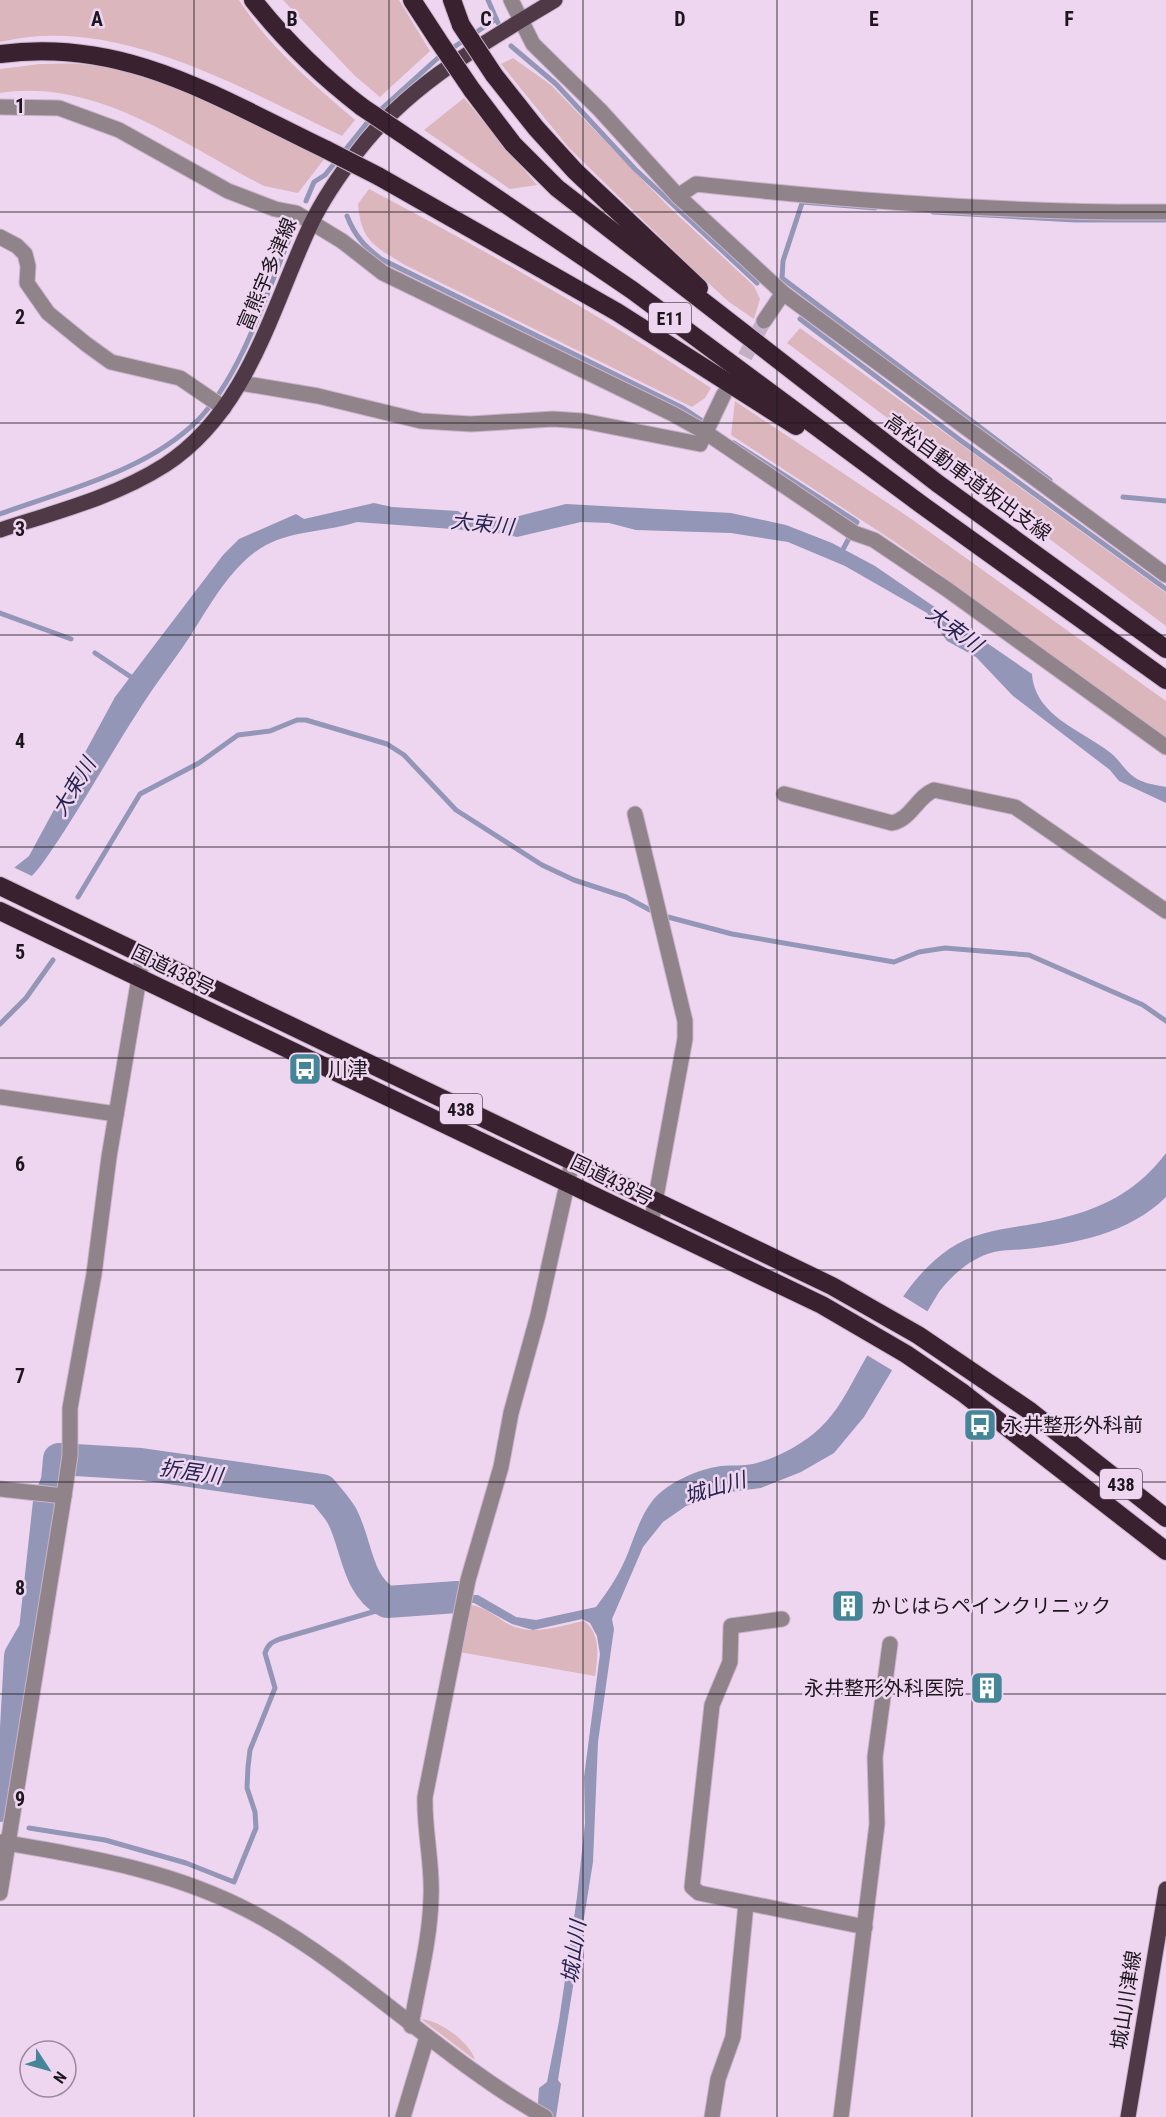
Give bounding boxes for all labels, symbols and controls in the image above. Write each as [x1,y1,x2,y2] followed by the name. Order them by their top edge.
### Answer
[91,7,103,31] text: A
[286,7,298,31] text: B
[480,7,492,31] text: C
[674,7,686,31] text: D
[869,7,879,31] text: E
[1064,7,1074,31] text: F
[15,94,25,118] text: 1
[233,214,301,334] street label: 富熊宇多津線
[649,303,691,333] road number: E11
[15,305,25,329] text: 2
[880,409,1056,545] street label: 高松自動車道坂出支線
[449,509,517,539] water label: 大束川
[15,517,25,541] text: 3
[921,601,988,658] water label: 大束川
[15,729,25,753] text: 4
[47,752,102,820] water label: 大束川
[15,940,25,964] text: 5
[127,940,219,1000] street label: 国道438号
[287,1051,323,1087] bus stop icon: 川津
[328,1057,368,1081] place label: 川津
[440,1094,482,1124] road number: 438
[566,1150,658,1210] street label: 国道438号
[15,1152,25,1176] text: 6
[15,1364,25,1388] text: 7
[962,1407,998,1443] bus stop icon: 永井整形外科前
[1003,1413,1143,1437] place label: 永井整形外科前
[158,1456,226,1489] water label: 折居川
[681,1467,751,1508] water label: 城山川
[1100,1469,1142,1499] road number: 438
[15,1576,25,1600] text: 8
[830,1588,866,1624] building icon: かじはらペインクリニック
[871,1594,1111,1618] place label: かじはらペインクリニック
[969,1670,1005,1706] building icon: 永井整形外科医院
[804,1676,964,1700] place label: 永井整形外科医院
[15,1787,25,1811] text: 9
[558,1917,591,1985] water label: 城山川
[1106,1949,1146,2051] street label: 城山川津線
[18,2039,78,2099] north arrow
[49,2068,70,2087] text: N

